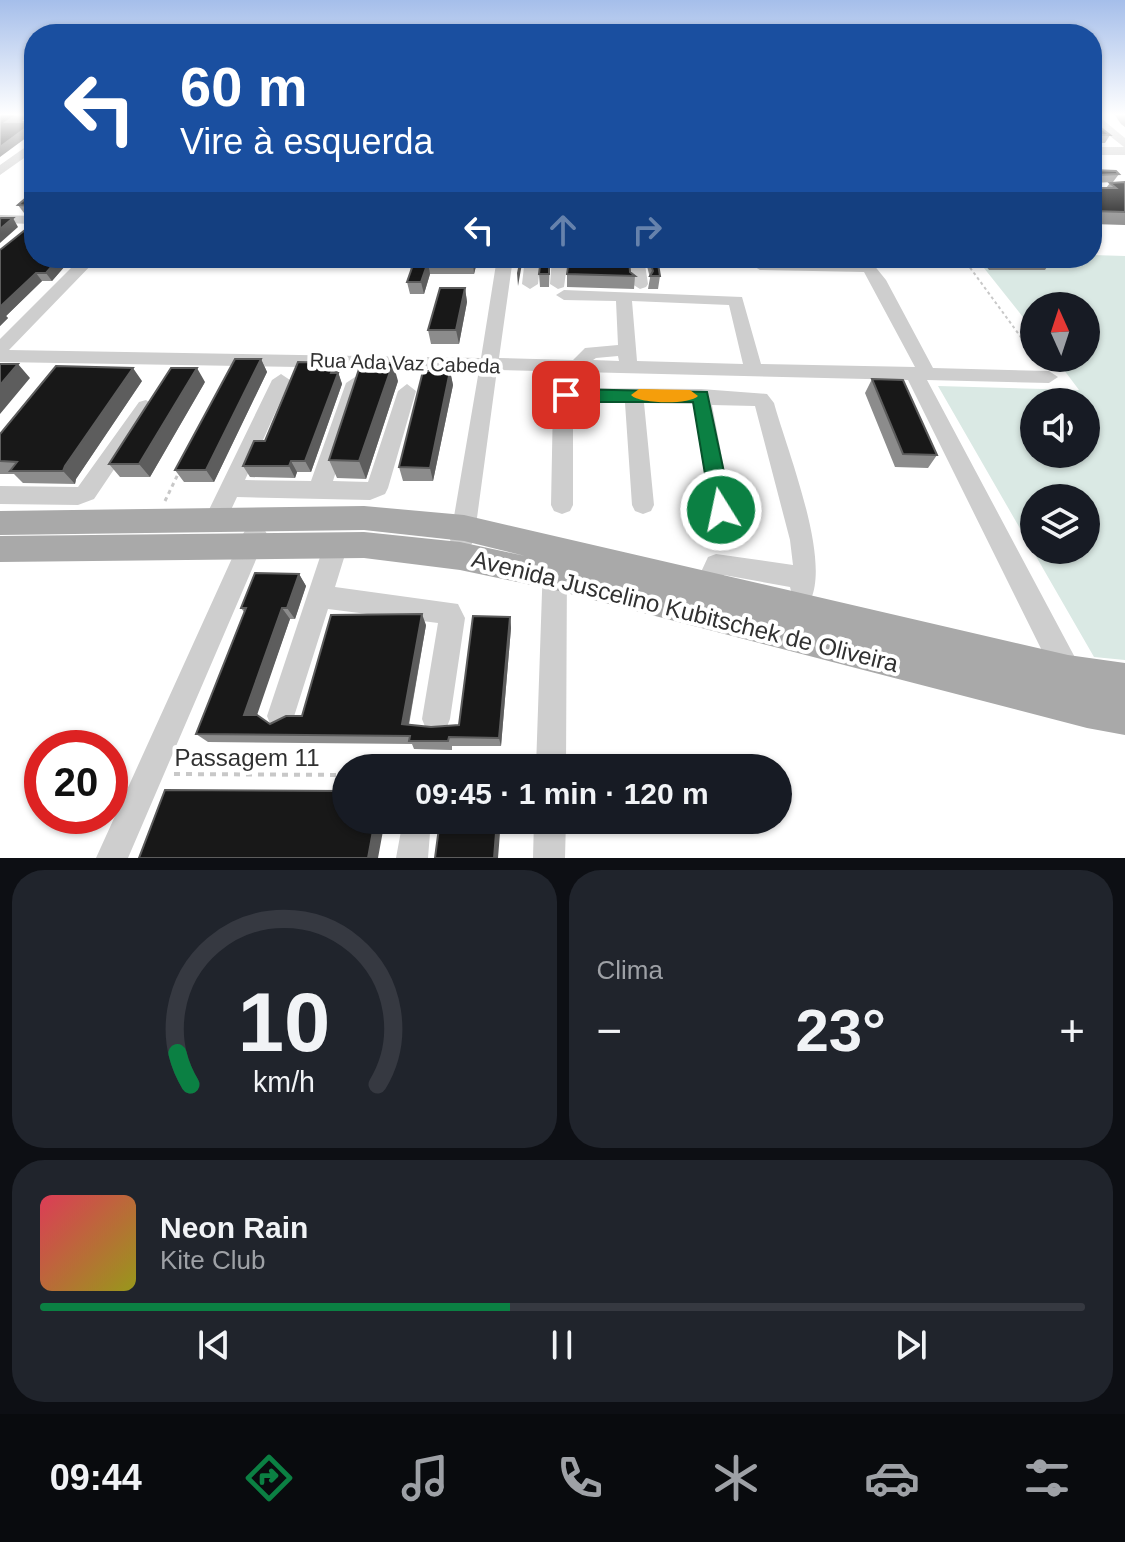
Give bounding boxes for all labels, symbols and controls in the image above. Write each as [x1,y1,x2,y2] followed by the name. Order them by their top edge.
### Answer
[180,55,308,118] text: 60 m
[48,56,152,160] icon: left
[180,121,434,162] text: Vire à esquerda
[457,208,501,252] icon: left
[541,208,585,252] icon: ahead
[625,208,669,252] icon: right
[1020,292,1100,372] north arrow
[1020,292,1100,564] map controls
[309,349,502,377] street label: Rua Ada Vaz Cabeda
[532,361,600,429] pin
[544,373,588,417] icon: arrive
[1020,388,1100,468] button: sound
[679,468,763,552] position arrow
[1020,484,1100,564] button: layers
[469,545,902,677] street label: Avenida Juscelino Kubitschek de Oliveira
[24,730,128,834] speed limit sign: 20
[175,744,319,771] street label: Passagem 11
[415,777,709,810] text: 09:45 · 1 min · 120 m
[597,955,663,985] text: Clima
[238,976,331,1069] text: 10
[795,997,886,1064] text: 23°
[597,1006,622,1055] text: −
[1059,1006,1085,1055] text: +
[253,1066,315,1098] text: km/h
[160,1211,308,1244] text: Neon Rain
[160,1245,266,1275] text: Kite Club
[192,1323,236,1367] icon: previous
[540,1323,584,1367] icon: pause
[889,1323,933,1367] icon: next
[241,1450,297,1506] icon: directions
[397,1450,453,1506] icon: music
[552,1450,608,1506] icon: phone
[708,1450,764,1506] icon: climate
[864,1450,920,1506] icon: car
[1019,1450,1075,1506] icon: filters
[50,1457,142,1498] text: 09:44

